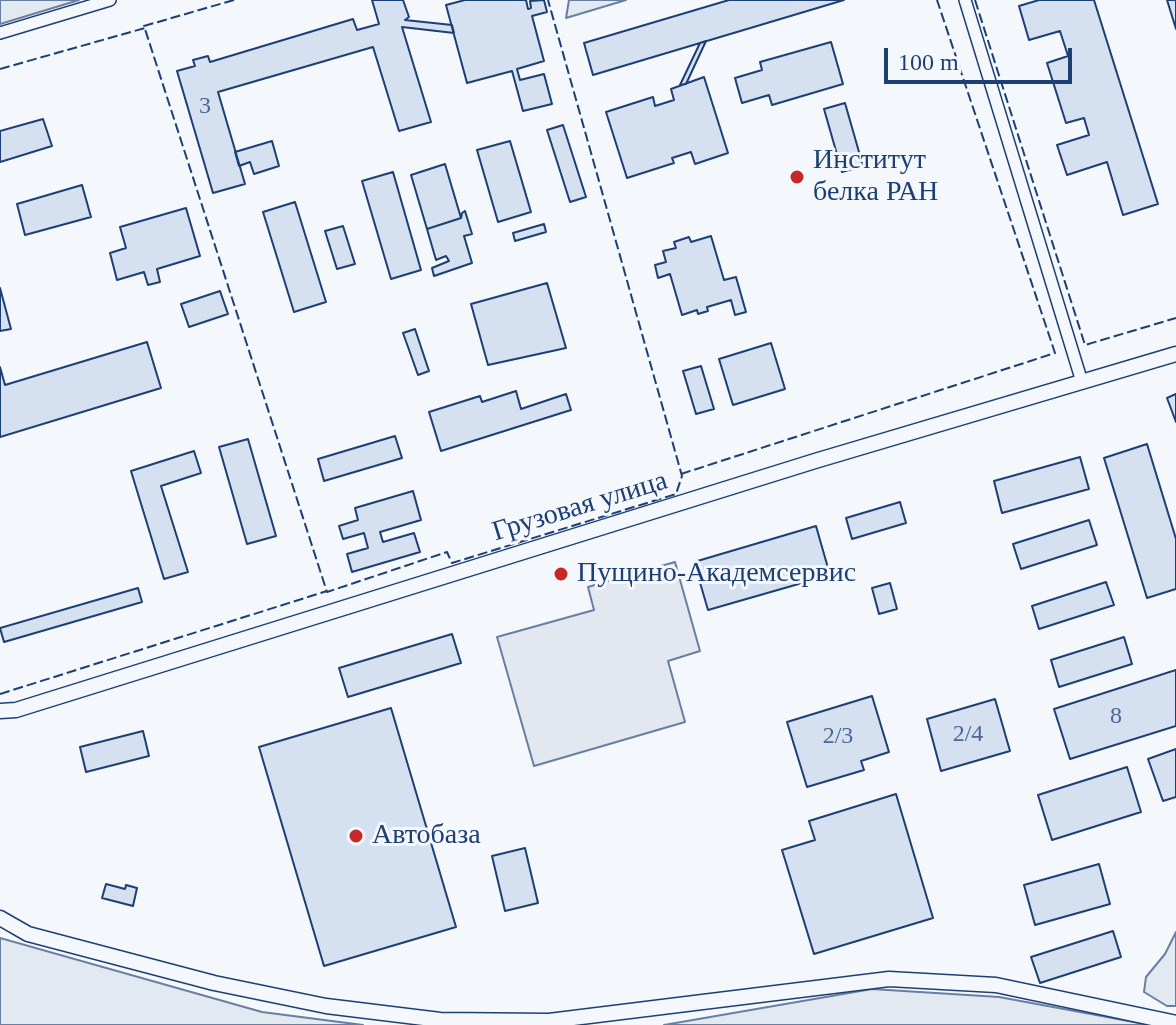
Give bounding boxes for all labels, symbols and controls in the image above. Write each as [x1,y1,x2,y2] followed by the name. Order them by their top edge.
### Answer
[888,32,1076,82] scale bar
[898,49,959,75] text: 100 m
[199,93,211,121] house number: 3
[813,144,938,210] place label: Институт белка РАН
[788,168,806,186] marker: Институт белка РАН
[488,464,672,550] street label: Грузовая улица
[577,557,856,591] place label: Пущино-Академсервис
[552,565,570,583] marker: Пущино-Академсервис
[1110,703,1122,731] house number: 8
[953,721,983,749] house number: 2/4
[823,723,853,751] house number: 2/3
[372,819,481,853] place label: Автобаза
[347,827,365,845] marker: Автобаза

